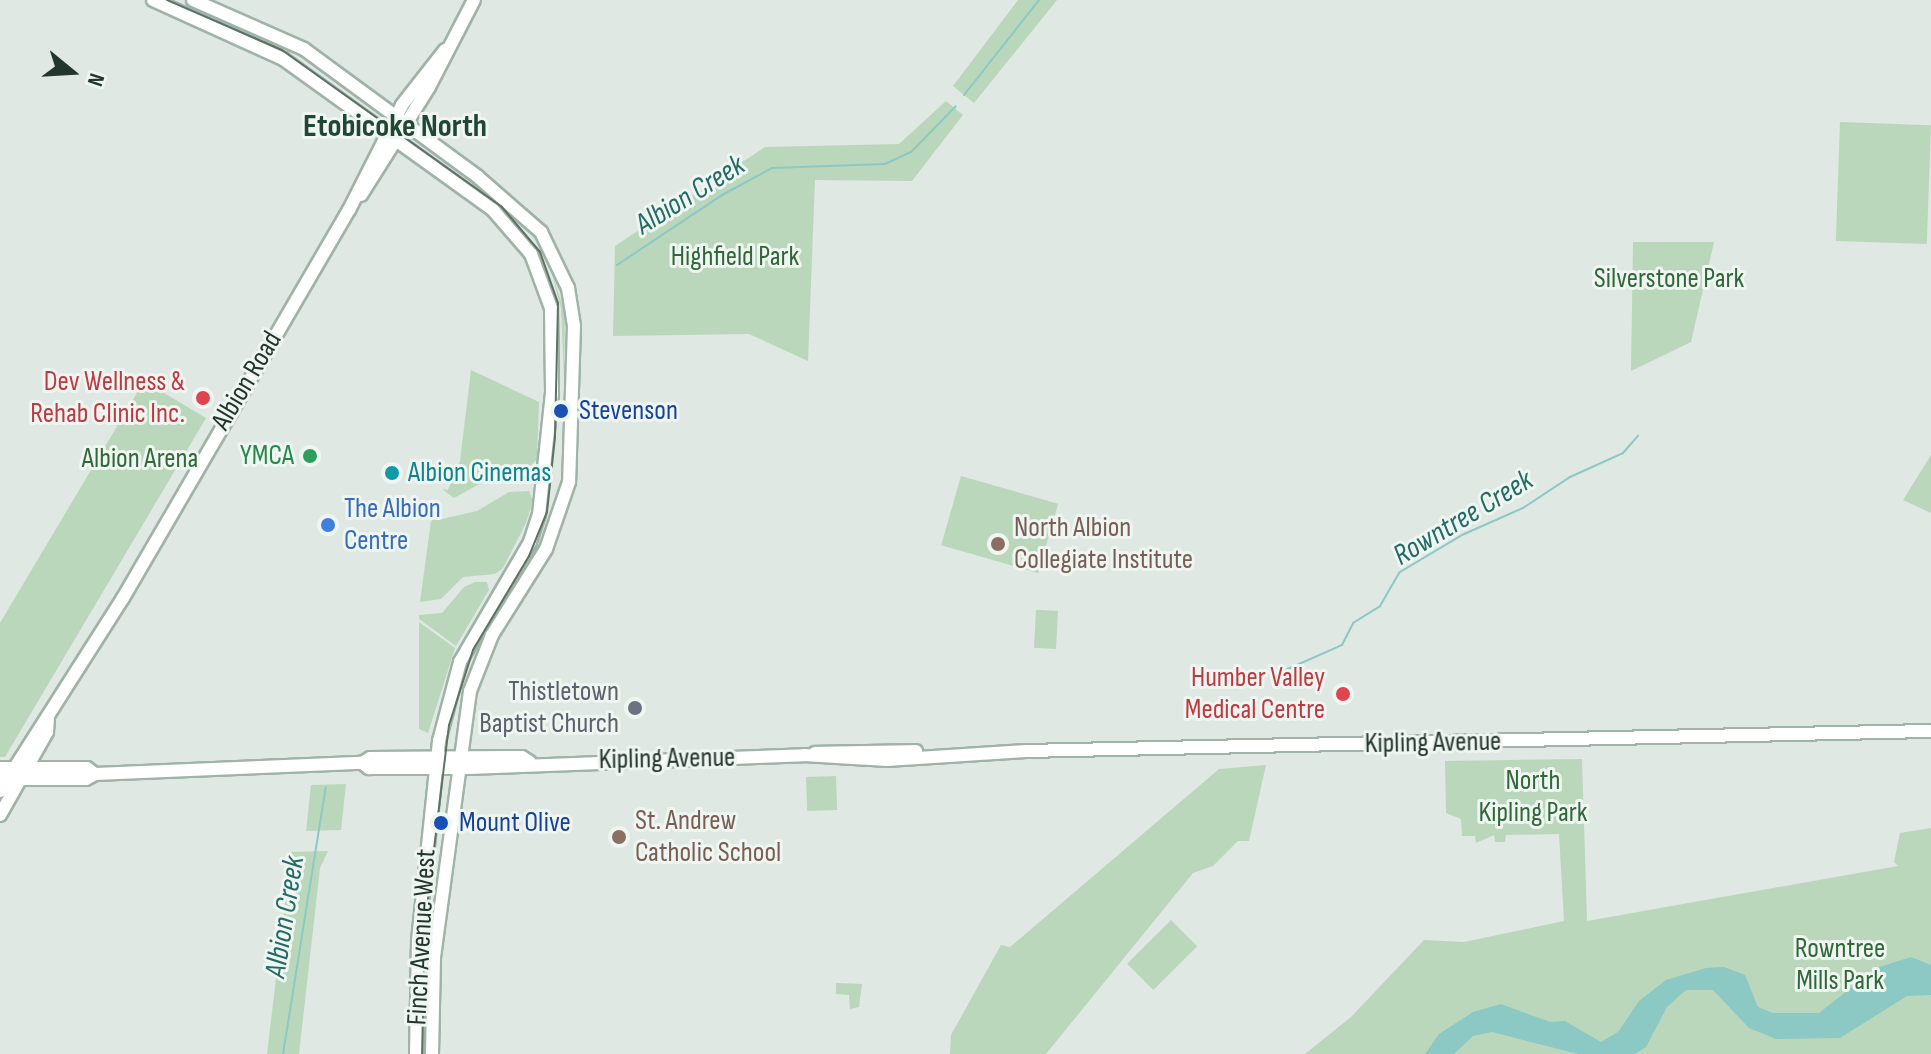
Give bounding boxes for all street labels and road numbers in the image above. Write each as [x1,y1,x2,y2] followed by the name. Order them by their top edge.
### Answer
[205,326,289,436] street label: Albion Road
[1364,725,1502,761] street label: Kipling Avenue
[598,741,736,777] street label: Kipling Avenue
[401,848,443,1026] street label: Finch Avenue West

